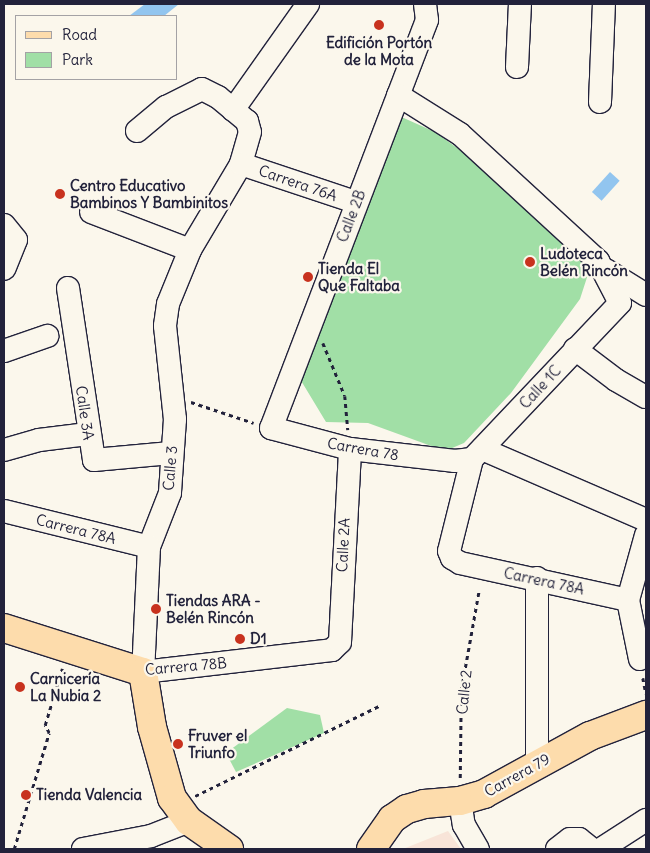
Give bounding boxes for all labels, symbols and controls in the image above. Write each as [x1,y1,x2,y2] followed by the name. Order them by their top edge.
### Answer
[15,15,178,80] legend
[373,19,385,31] marker: Edifición Portón de la Mota
[62,25,97,44] text: Road
[326,33,432,68] place label: Edifición Portón de la Mota
[62,50,93,69] text: Park
[256,161,340,205] street label: Carrera 76A
[70,176,228,211] place label: Centro Educativo Bambinos Y Bambinitos
[333,187,369,245] street label: Calle 2B
[54,188,66,200] marker: Centro Educativo Bambinos Y Bambinitos
[540,244,628,279] place label: Ludoteca Belén Rincón
[524,256,536,268] marker: Ludoteca Belén Rincón
[318,259,400,294] place label: Tienda El Que Faltaba
[302,271,314,283] marker: Tienda El Que Faltaba
[516,362,564,412] street label: Calle 1C
[72,385,98,441] street label: Calle 3A
[326,434,400,464] street label: Carrera 78
[159,445,181,491] street label: Calle 3
[34,510,118,548] street label: Carrera 78A
[333,517,353,573] street label: Calle 2A
[502,564,586,598] street label: Carrera 78A
[166,591,261,626] place label: Tiendas ARA - Belén Rincón
[150,603,162,615] marker: Tiendas ARA - Belén Rincón
[250,630,267,648] place label: D1
[234,633,246,645] marker: D1
[144,653,228,679] street label: Carrera 78B
[30,669,101,704] place label: Carnicería La Nubia 2
[453,669,475,715] street label: Calle 2
[14,681,26,693] marker: Carnicería La Nubia 2
[188,726,247,761] place label: Fruver el Triunfo
[172,738,184,750] marker: Fruver el Triunfo
[481,750,553,800] street label: Carrera 79
[36,786,142,804] place label: Tienda Valencia
[20,789,32,801] marker: Tienda Valencia

